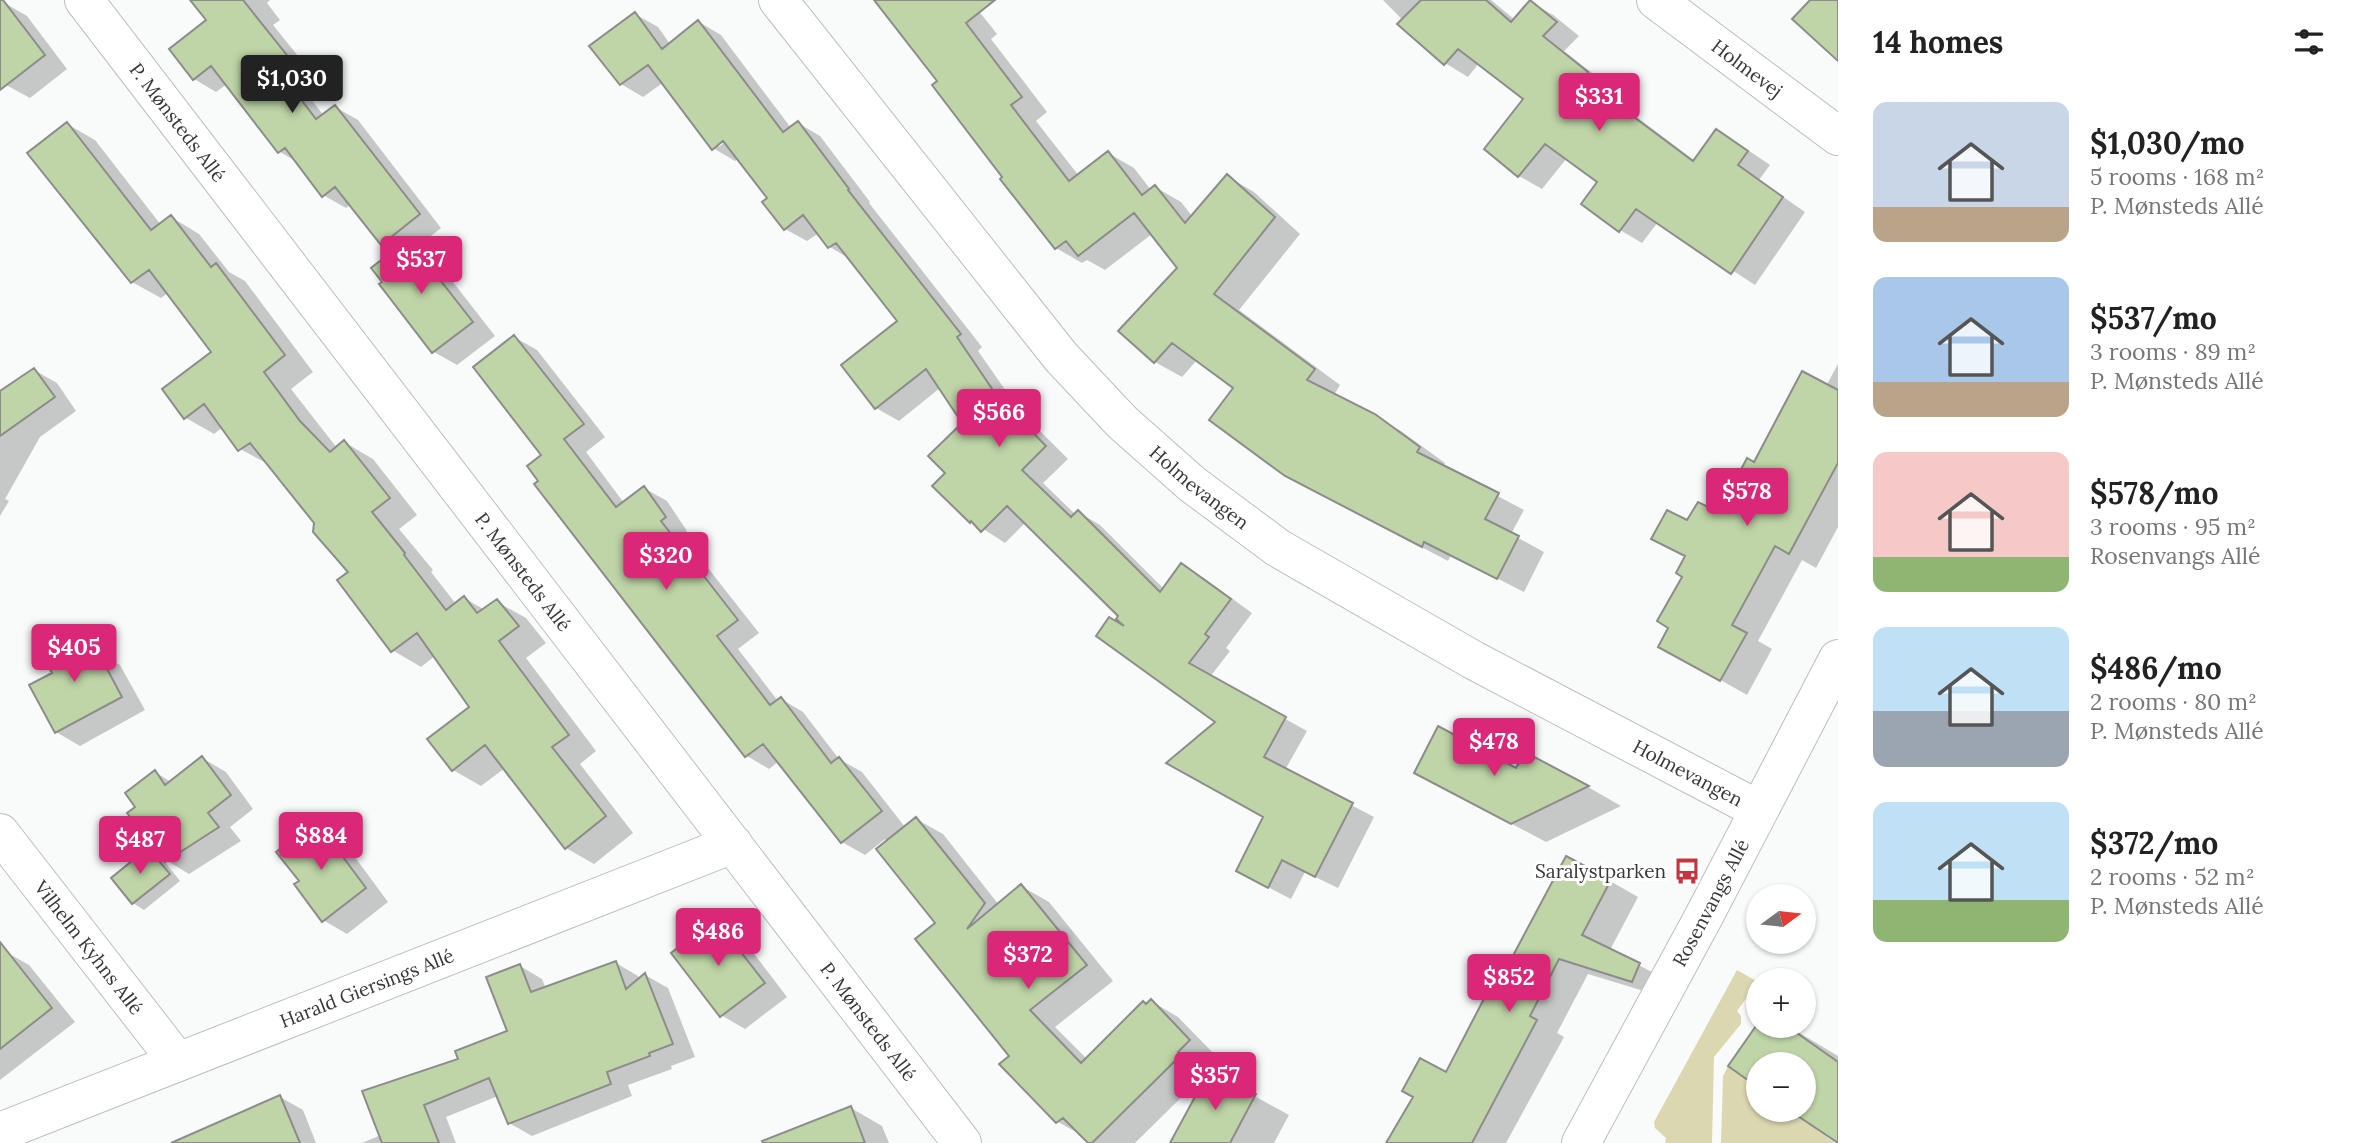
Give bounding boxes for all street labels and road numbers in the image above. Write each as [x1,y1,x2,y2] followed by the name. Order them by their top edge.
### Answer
[1707,34,1788,103] street label: Holmevej
[125,58,231,186] street label: P. Mønsteds Allé
[1145,440,1254,534] street label: Holmevangen
[470,507,577,636] street label: P. Mønsteds Allé
[1629,734,1747,811] street label: Holmevangen
[1667,835,1754,971] street label: Rosenvangs Allé
[29,875,149,1019] street label: Vilhelm Kyhns Allé
[276,943,457,1033] street label: Harald Giersings Allé
[815,957,922,1086] street label: P. Mønsteds Allé

